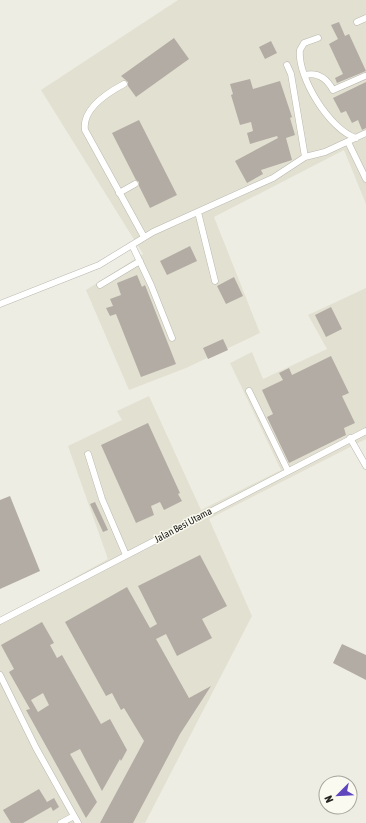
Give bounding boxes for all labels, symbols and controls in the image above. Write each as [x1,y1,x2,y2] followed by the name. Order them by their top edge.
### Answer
[153,505,214,545] street label: Jalan Besi Utama
[318,775,358,815] north arrow
[322,794,336,804] text: N

